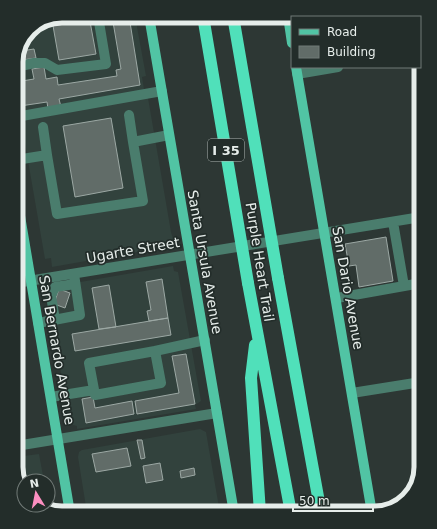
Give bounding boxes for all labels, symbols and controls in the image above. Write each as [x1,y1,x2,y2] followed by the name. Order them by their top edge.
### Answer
[291,16,421,68] legend
[327,25,357,39] text: Road
[327,45,376,59] text: Building
[208,139,244,161] road number: I 35
[184,189,226,335] street label: Santa Ursula Avenue
[243,201,277,323] street label: Purple Heart Trail
[329,225,367,351] street label: San Dario Avenue
[85,234,181,266] street label: Ugarte Street
[36,274,78,426] street label: San Bernardo Avenue
[16,473,56,513] north arrow
[29,476,40,491] text: N
[293,487,373,513] scale bar
[299,494,330,508] text: 50 m

